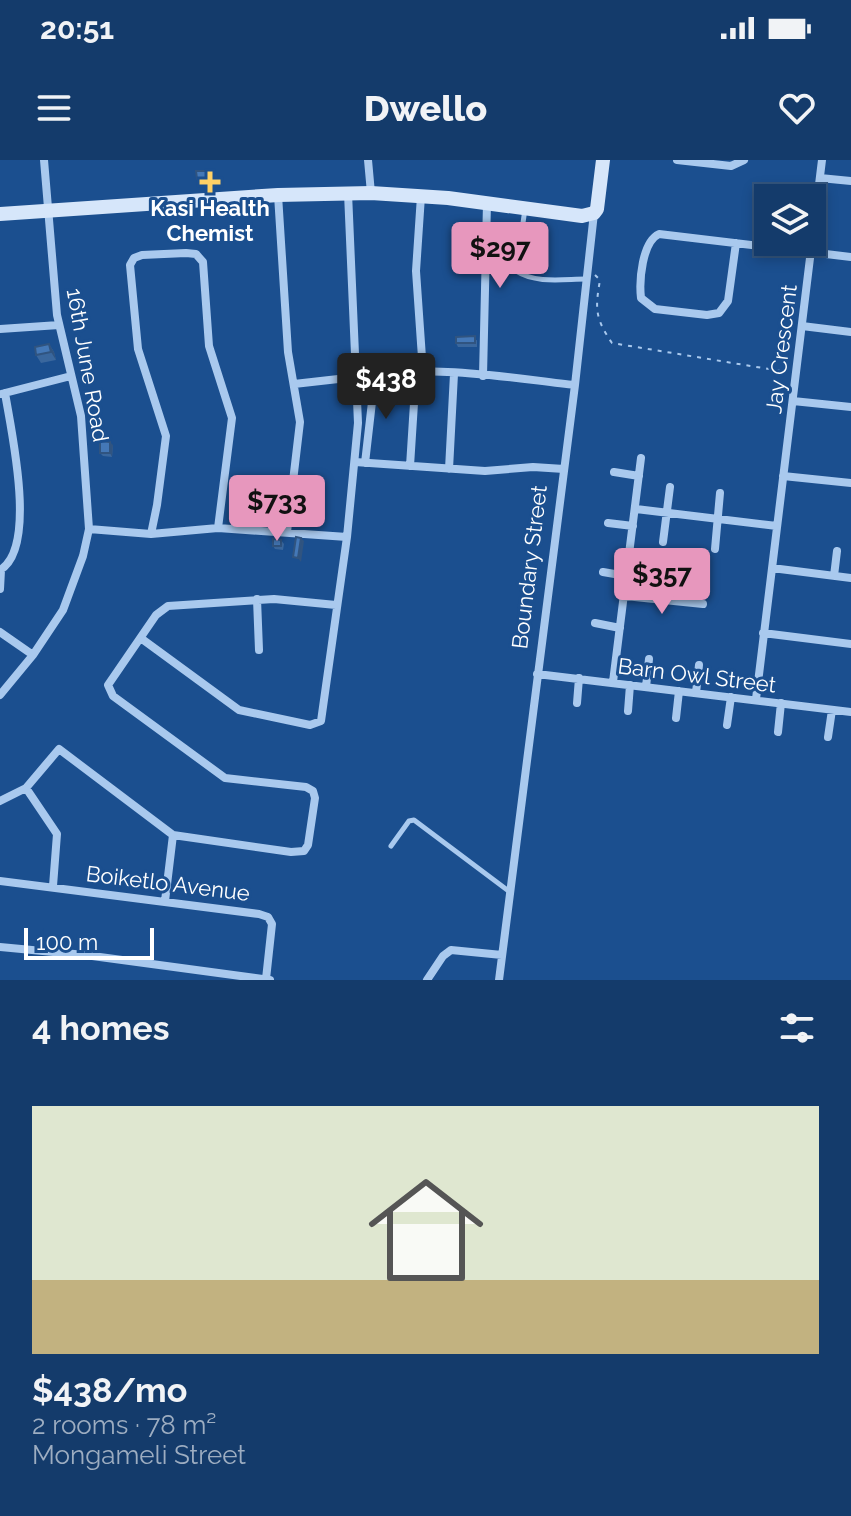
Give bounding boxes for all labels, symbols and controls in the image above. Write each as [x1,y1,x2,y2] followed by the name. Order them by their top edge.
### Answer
[40,11,114,46] text: 20:51
[32,86,76,130] icon: menu
[775,86,819,130] icon: heart
[364,87,487,129] text: Dwello
[201,173,219,191] marker: Kasi Health Chemist
[754,184,826,256] map controls
[754,184,826,256] button: layers
[150,195,270,246] place label: Kasi Health Chemist
[453,222,547,290] pin: $297
[469,233,531,263] text: $297
[760,282,802,415] street label: Jay Crescent
[62,286,114,444] street label: 16th June Road
[339,353,433,421] pin: $438
[355,364,417,394] text: $438
[230,475,324,543] pin: $733
[506,483,552,650] street label: Boundary Street
[247,486,307,516] text: $733
[615,548,709,616] pin: $357
[632,559,692,589] text: $357
[616,652,778,698] street label: Barn Owl Street
[85,860,252,906] street label: Boiketlo Avenue
[24,924,154,960] scale bar
[36,929,98,955] text: 100 m
[775,1006,819,1050] icon: filters
[32,1008,170,1048] text: 4 homes
[354,1158,498,1302] icon: home
[32,1370,187,1410] text: $438/mo
[32,1410,216,1440] text: 2 rooms · 78 m²
[32,1440,246,1470] text: Mongameli Street

